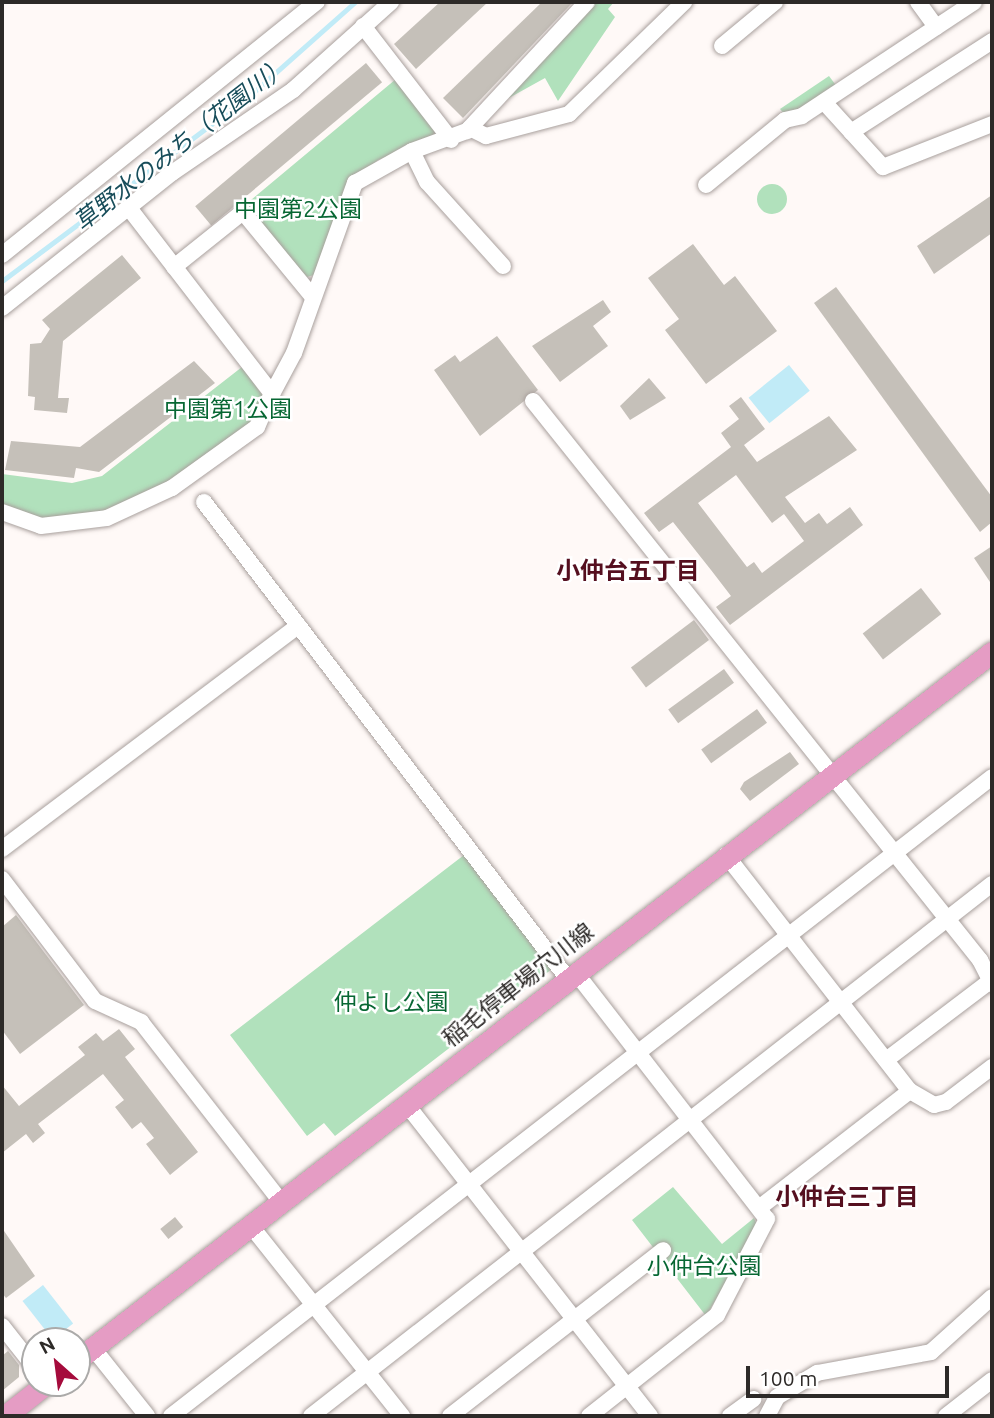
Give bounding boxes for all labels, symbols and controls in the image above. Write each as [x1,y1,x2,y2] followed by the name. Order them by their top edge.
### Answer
[68,51,294,237] water label: 草野水のみち（花園川）
[234,195,362,223] park label: 中園第2公園
[164,395,292,423] park label: 中園第1公園
[556,557,700,585] district label: 小仲台五丁目
[437,917,599,1053] street label: 稲毛停車場穴川線
[334,988,448,1016] park label: 仲よし公園
[775,1183,919,1211] district label: 小仲台三丁目
[647,1252,761,1280] park label: 小仲台公園
[21,1327,91,1397] north arrow
[36,1332,59,1358] text: N
[749,1352,952,1396] scale bar
[759,1366,817,1390] text: 100 m

